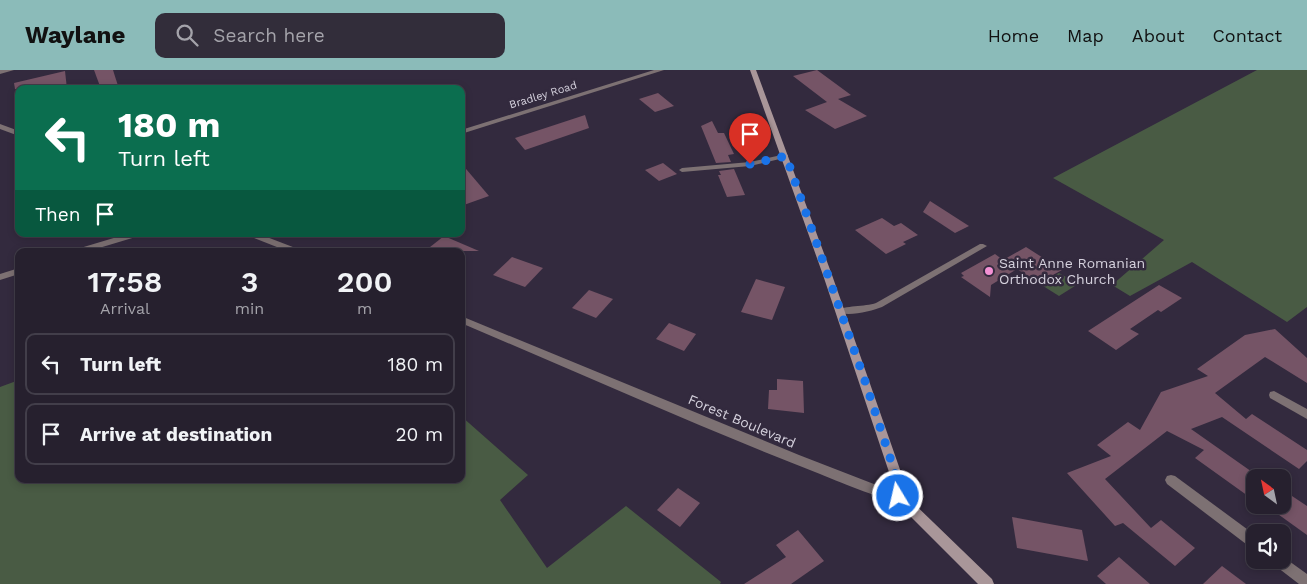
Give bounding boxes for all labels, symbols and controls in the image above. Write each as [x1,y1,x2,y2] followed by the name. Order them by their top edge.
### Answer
[155,13,505,58] search box
[25,21,125,49] text: Waylane
[173,21,201,49] icon: search
[213,24,325,47] text: Search here
[988,25,1039,46] text: Home
[1067,25,1104,46] text: Map
[1132,25,1184,46] text: About
[1212,25,1282,46] text: Contact
[508,79,578,111] street label: Bradley Road
[118,104,221,146] text: 180 m
[35,105,100,170] icon: left
[729,113,771,164] pin
[736,120,764,148] icon: arrive
[118,146,210,171] text: Turn left
[91,200,119,228] icon: arrive
[35,203,81,226] text: Then
[999,255,1145,287] place label: Saint Anne Romanian Orthodox Church
[87,264,162,299] text: 17:58
[241,264,258,299] text: 3
[337,264,393,299] text: 200
[983,265,995,277] marker: Saint Anne Romanian Orthodox Church
[100,299,150,318] text: Arrival
[235,299,264,318] text: min
[357,299,372,318] text: m
[37,350,65,378] icon: left
[80,353,161,376] text: Turn left
[387,353,443,376] text: 180 m
[686,391,798,451] street label: Forest Boulevard
[37,420,65,448] icon: arrive
[80,423,272,446] text: Arrive at destination
[396,423,443,446] text: 20 m
[871,469,923,521] position arrow
[1246,469,1291,514] north arrow
[1246,469,1291,569] map controls
[1246,524,1291,569] button: sound

